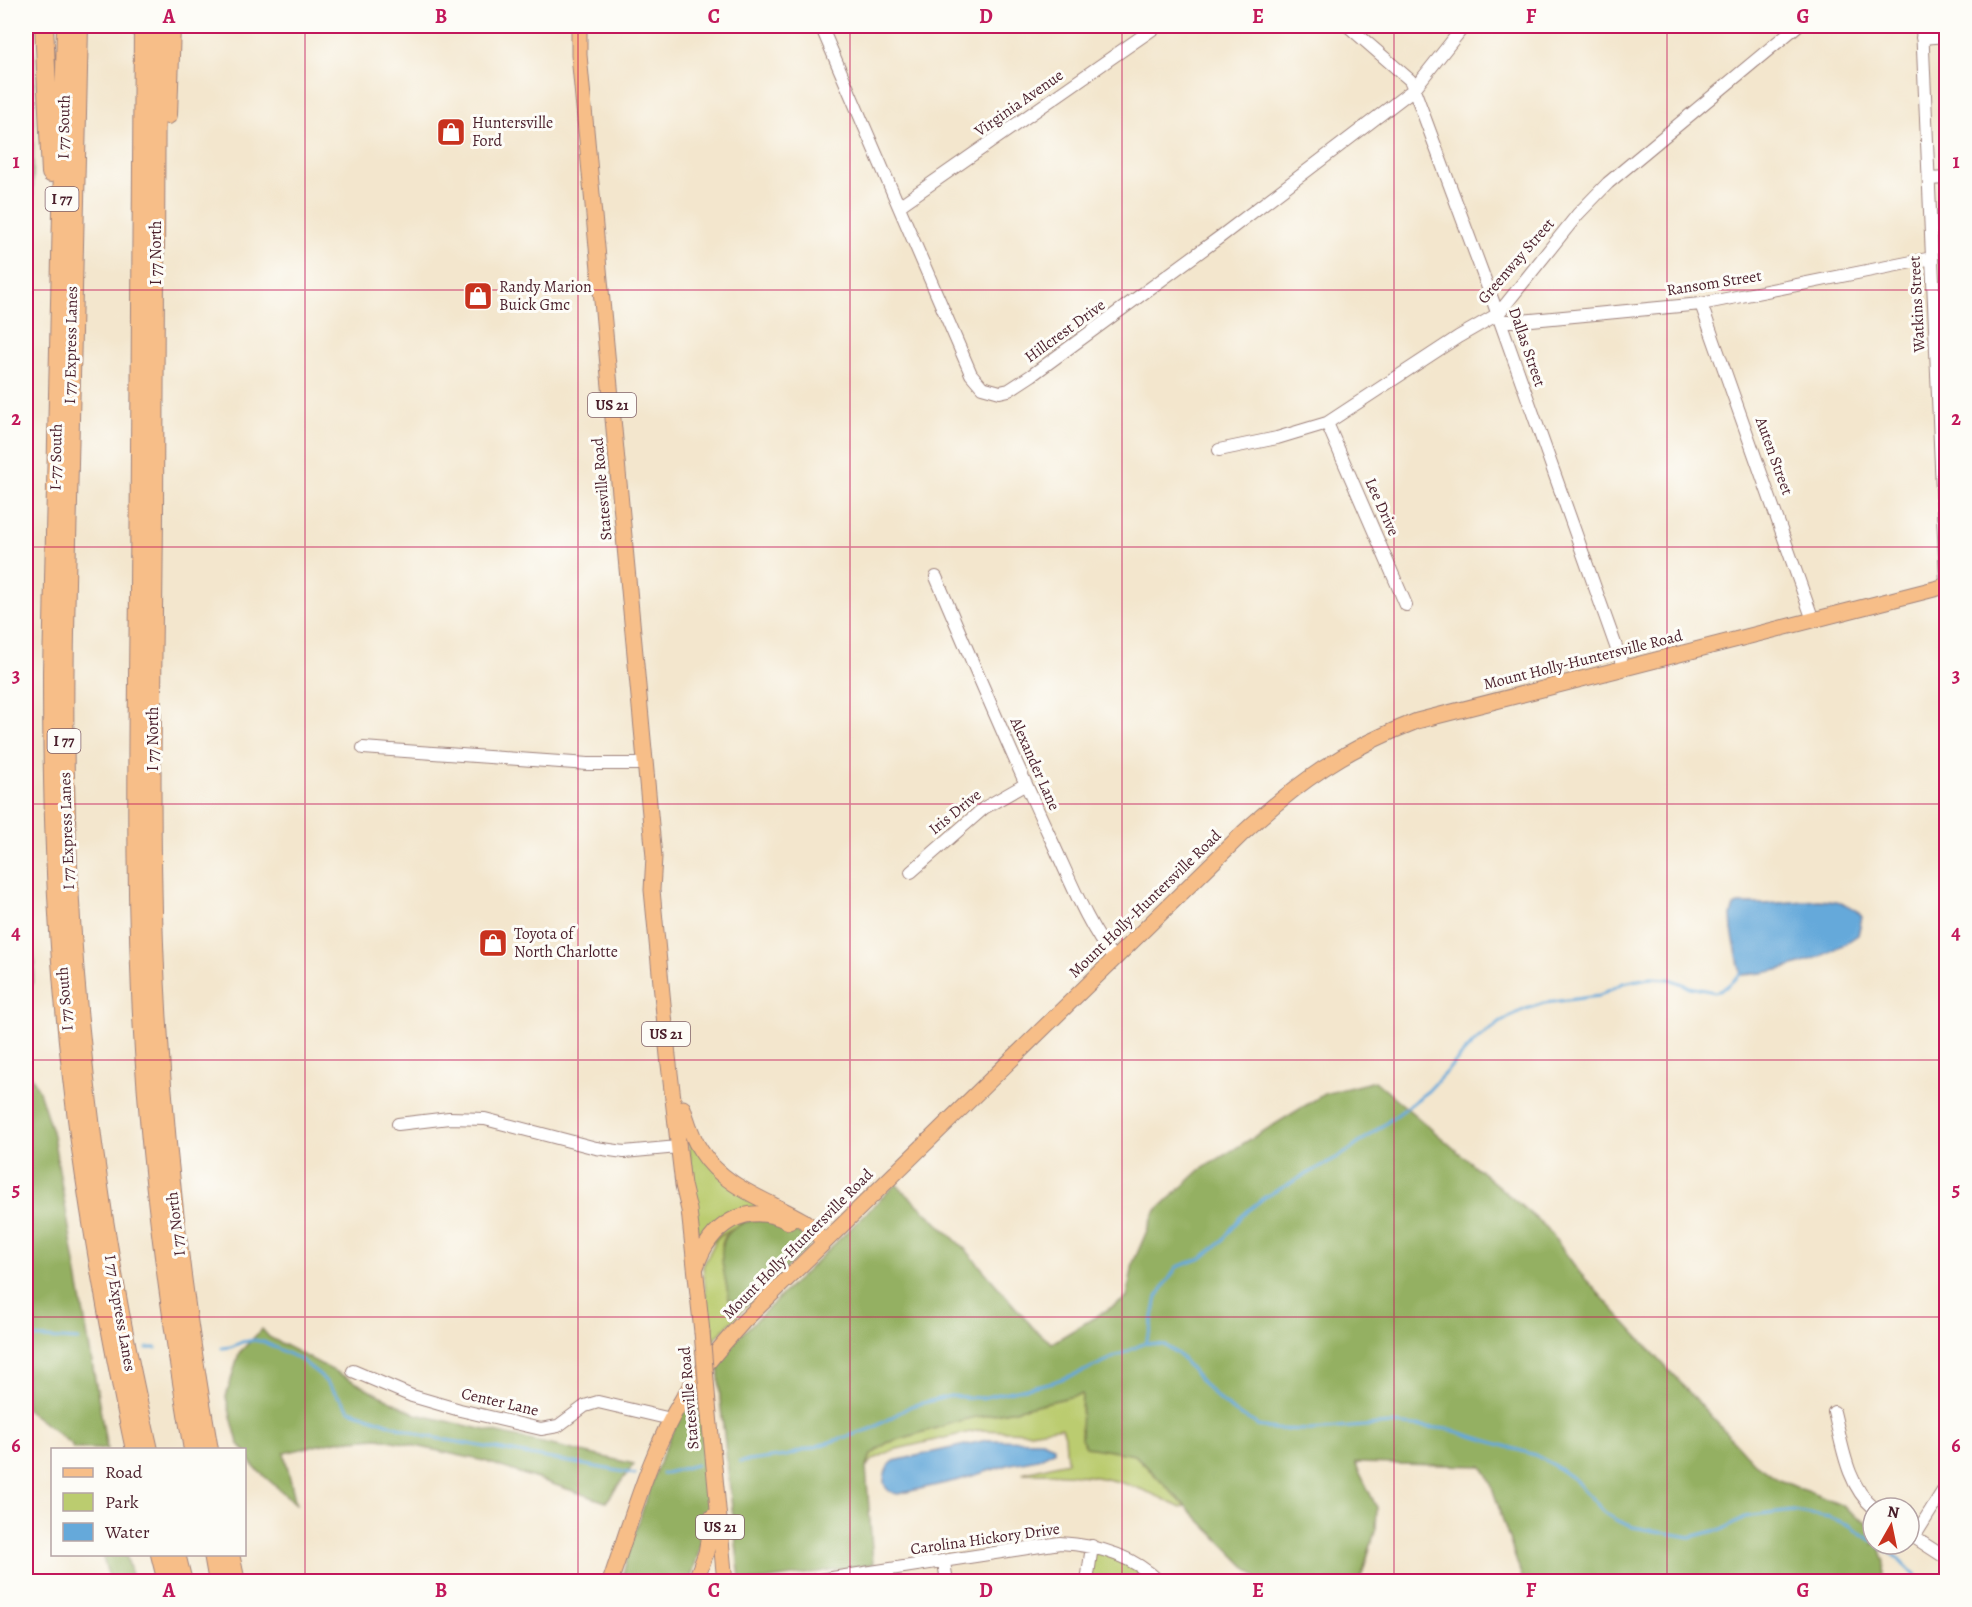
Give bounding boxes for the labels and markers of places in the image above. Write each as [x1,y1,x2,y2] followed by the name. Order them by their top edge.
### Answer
[472,112,553,152] place label: Huntersville Ford
[435,116,467,148] shop icon: Huntersville Ford
[499,276,592,316] place label: Randy Marion Buick Gmc
[462,280,494,312] shop icon: Randy Marion Buick Gmc
[514,923,618,963] place label: Toyota of North Charlotte
[477,927,509,959] shop icon: Toyota of North Charlotte

